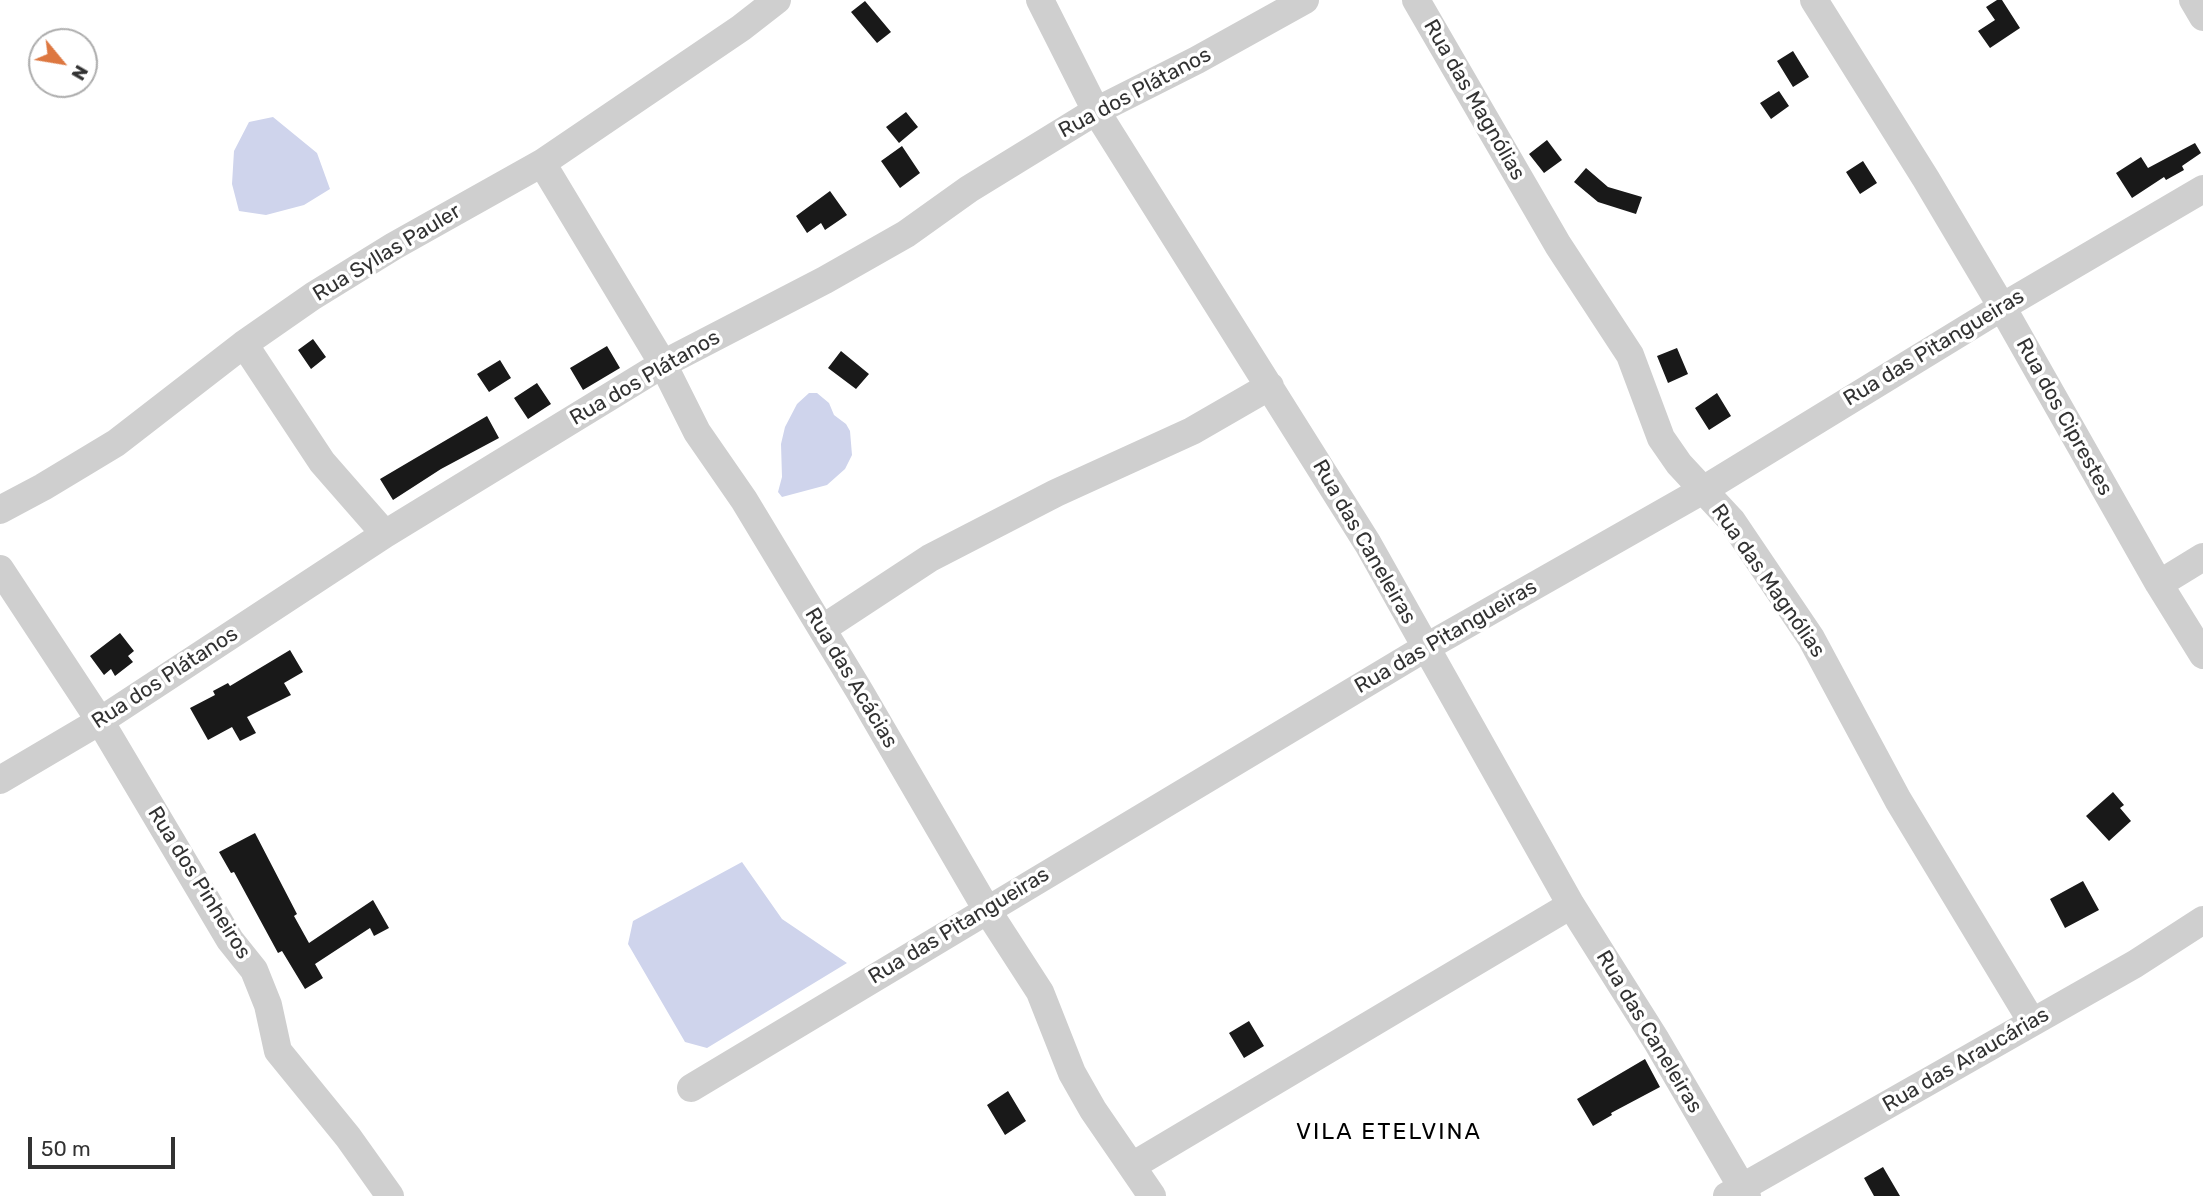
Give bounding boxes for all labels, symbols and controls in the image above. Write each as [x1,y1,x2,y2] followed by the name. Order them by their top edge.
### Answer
[1418,15,1530,185] street label: Rua das Magnólias
[28,28,98,98] north arrow
[1055,42,1215,144] street label: Rua dos Plátanos
[67,61,93,84] text: N
[309,199,465,307] street label: Rua Syllas Pauler
[1839,284,2029,412] street label: Rua das Pitangueiras
[566,325,724,431] street label: Rua dos Plátanos
[2010,334,2118,500] street label: Rua dos Ciprestes
[1307,456,1421,628] street label: Rua das Caneleiras
[1706,500,1830,662] street label: Rua das Magnólias
[1350,575,1542,699] street label: Rua das Pitangueiras
[799,603,903,753] street label: Rua das Acácias
[87,621,243,735] street label: Rua dos Plátanos
[142,802,256,964] street label: Rua dos Pinheiros
[864,862,1054,990] street label: Rua das Pitangueiras
[1591,946,1707,1118] street label: Rua das Caneleiras
[1878,1002,2054,1118] street label: Rua das Araucárias
[1298,1118,1480,1146] district label: VILA ETELVINA
[32,1122,178,1166] scale bar
[41,1136,91,1161] text: 50 m

